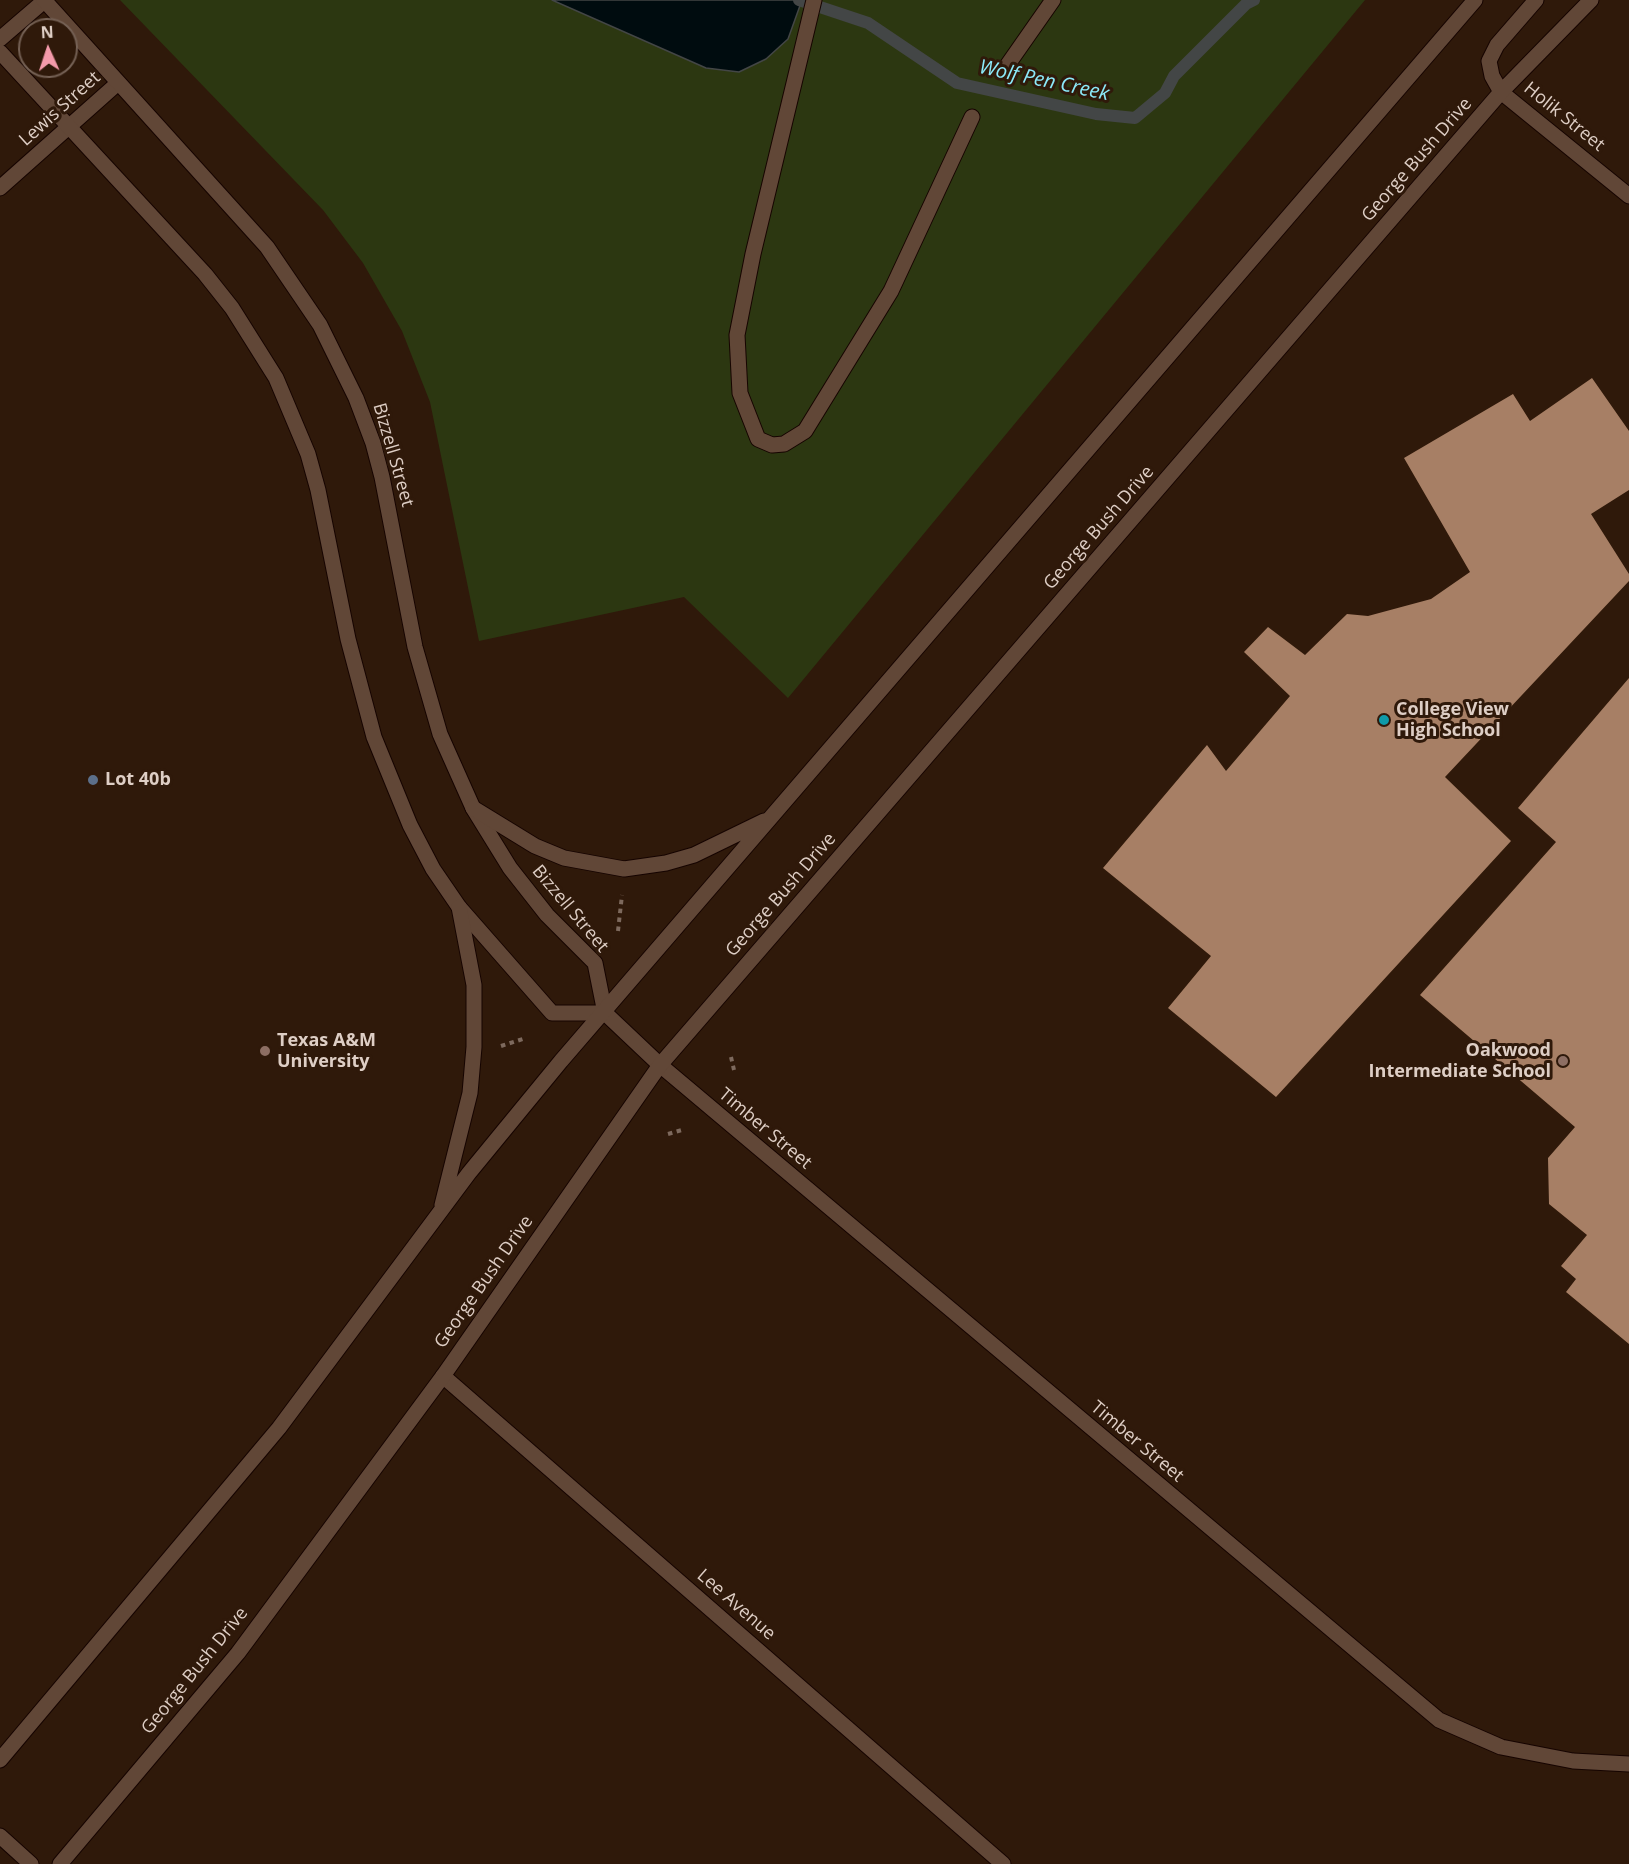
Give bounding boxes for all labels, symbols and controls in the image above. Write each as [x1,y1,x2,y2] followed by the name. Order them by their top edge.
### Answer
[18,18,78,78] north arrow
[40,21,54,43] text: N
[977,56,1111,106] water label: Wolf Pen Creek
[15,67,105,151] street label: Lewis Street
[1519,78,1609,156] street label: Holik Street
[1357,94,1477,226] street label: George Bush Drive
[368,401,418,509] street label: Bizzell Street
[1039,462,1159,594] street label: George Bush Drive
[1396,699,1509,742] place label: College View High School
[1377,713,1391,727] marker: College View High School
[105,769,171,791] place label: Lot 40b
[86,773,100,787] marker: Lot 40b
[721,829,841,961] street label: George Bush Drive
[527,861,613,957] street label: Bizzell Street
[277,1030,376,1072] place label: Texas A&M University
[1369,1040,1551,1082] place label: Oakwood Intermediate School
[258,1044,272,1058] marker: Texas A&M University
[1556,1054,1570,1068] marker: Oakwood Intermediate School
[714,1084,816,1174] street label: Timber Street
[430,1212,538,1352] street label: George Bush Drive
[1086,1397,1188,1487] street label: Timber Street
[692,1565,780,1645] street label: Lee Avenue
[137,1603,253,1739] street label: George Bush Drive

